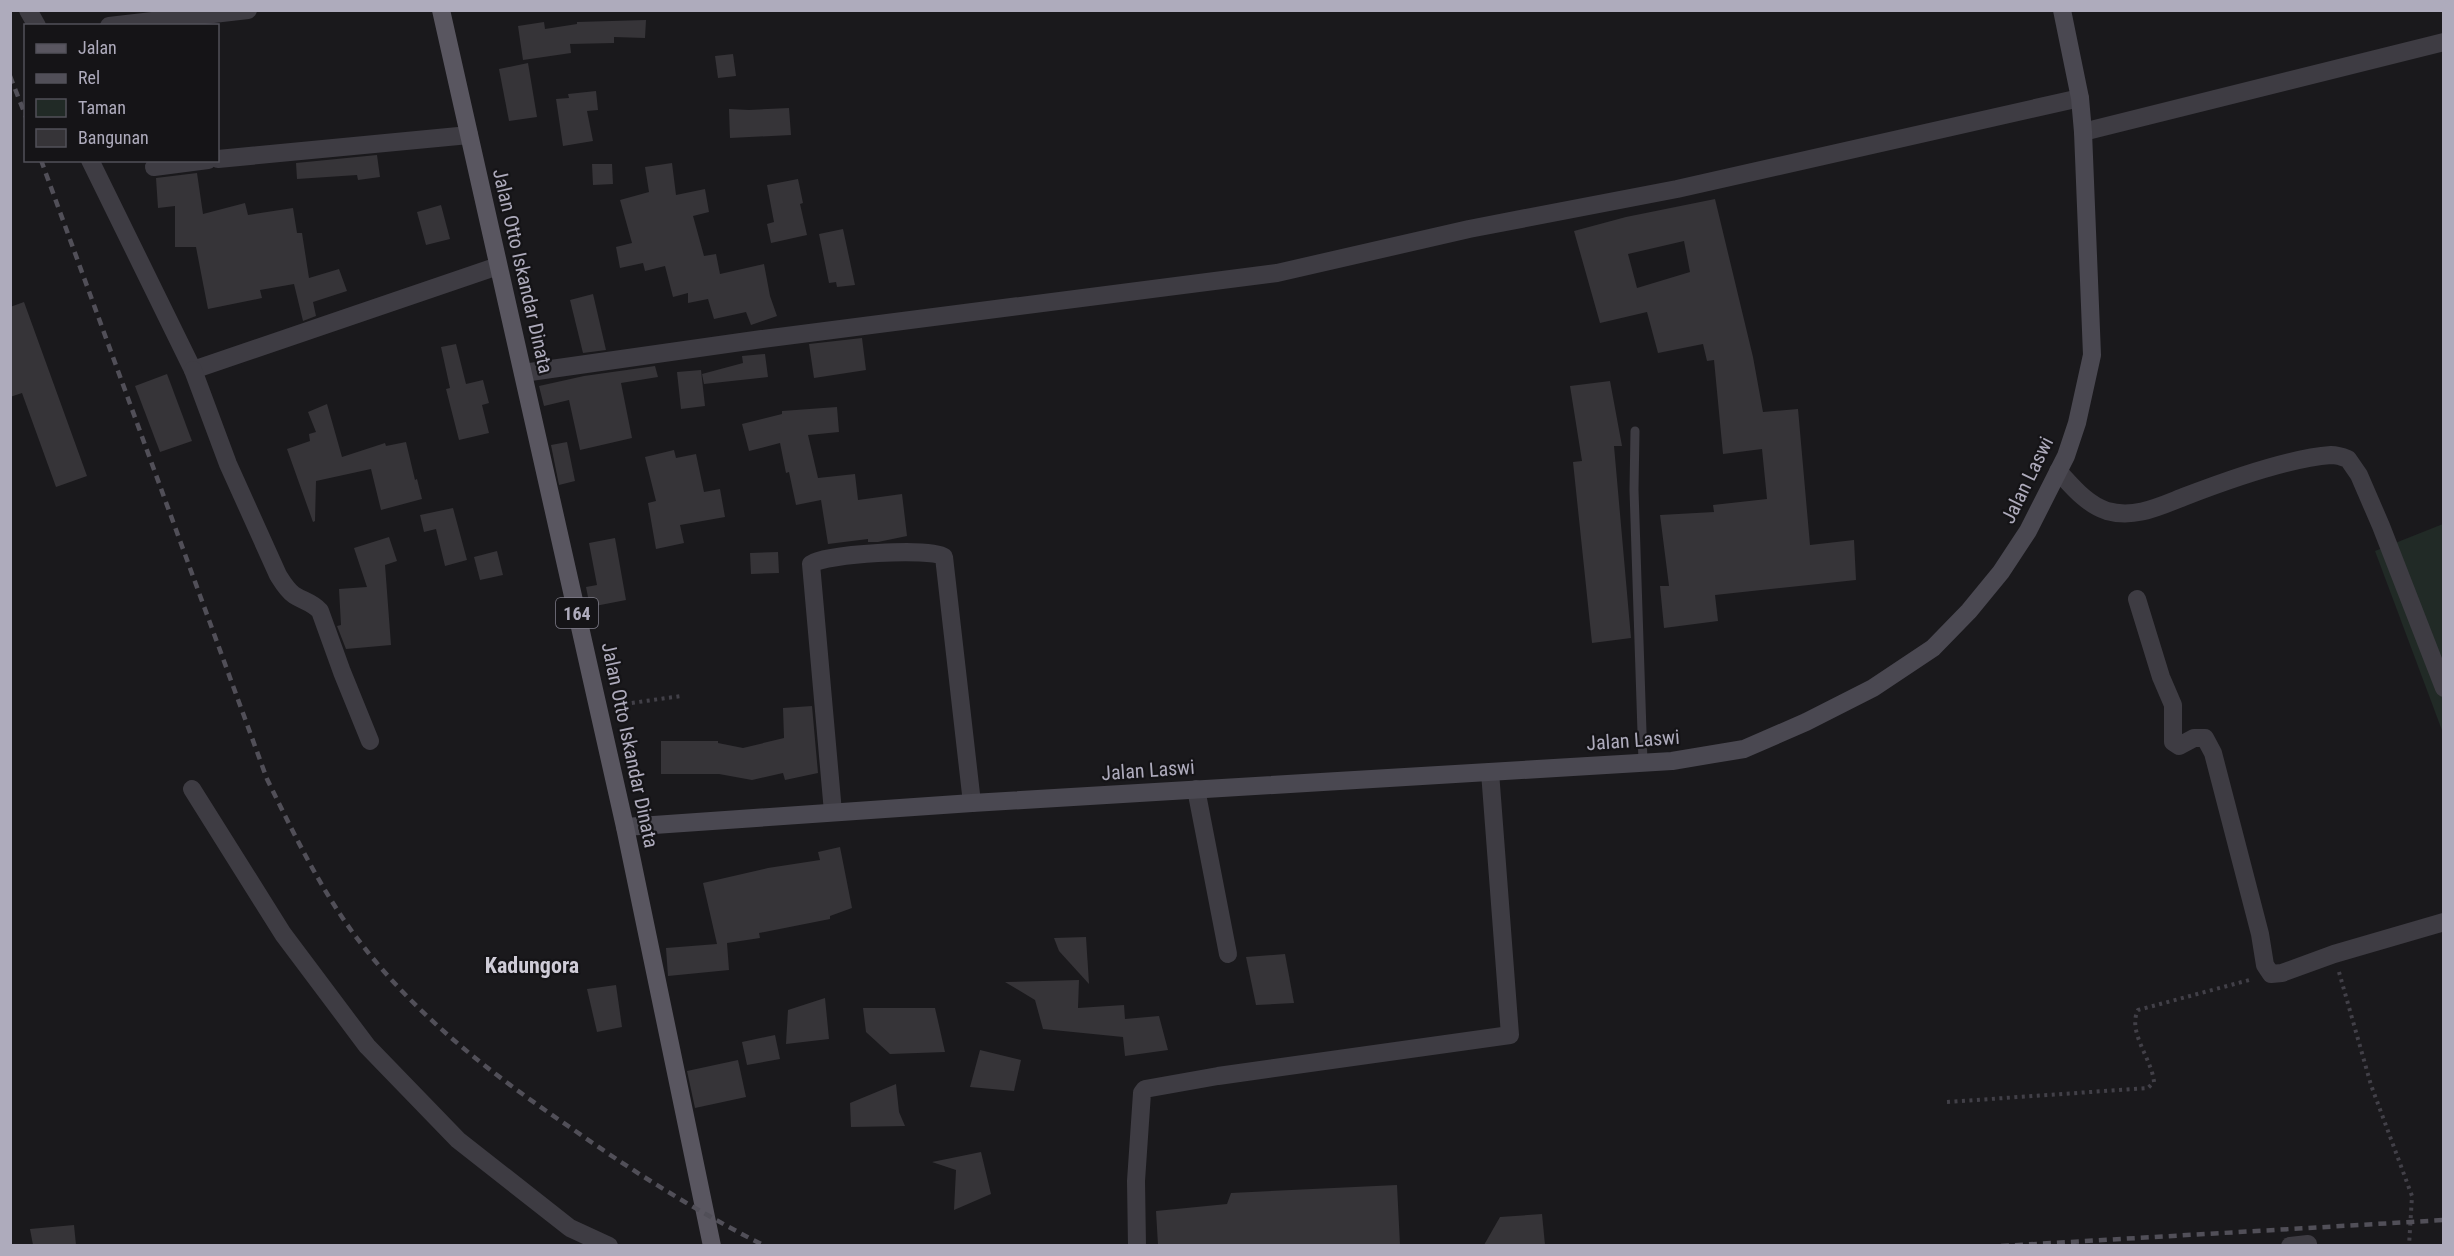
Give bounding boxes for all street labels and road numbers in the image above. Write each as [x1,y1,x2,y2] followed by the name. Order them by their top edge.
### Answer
[488,166,558,376] street label: Jalan Otto Iskandar Dinata
[1996,433,2058,527] street label: Jalan Laswi
[556,598,598,628] road number: 164
[596,640,664,850] street label: Jalan Otto Iskandar Dinata
[1586,725,1680,755] street label: Jalan Laswi
[1101,755,1195,785] street label: Jalan Laswi

